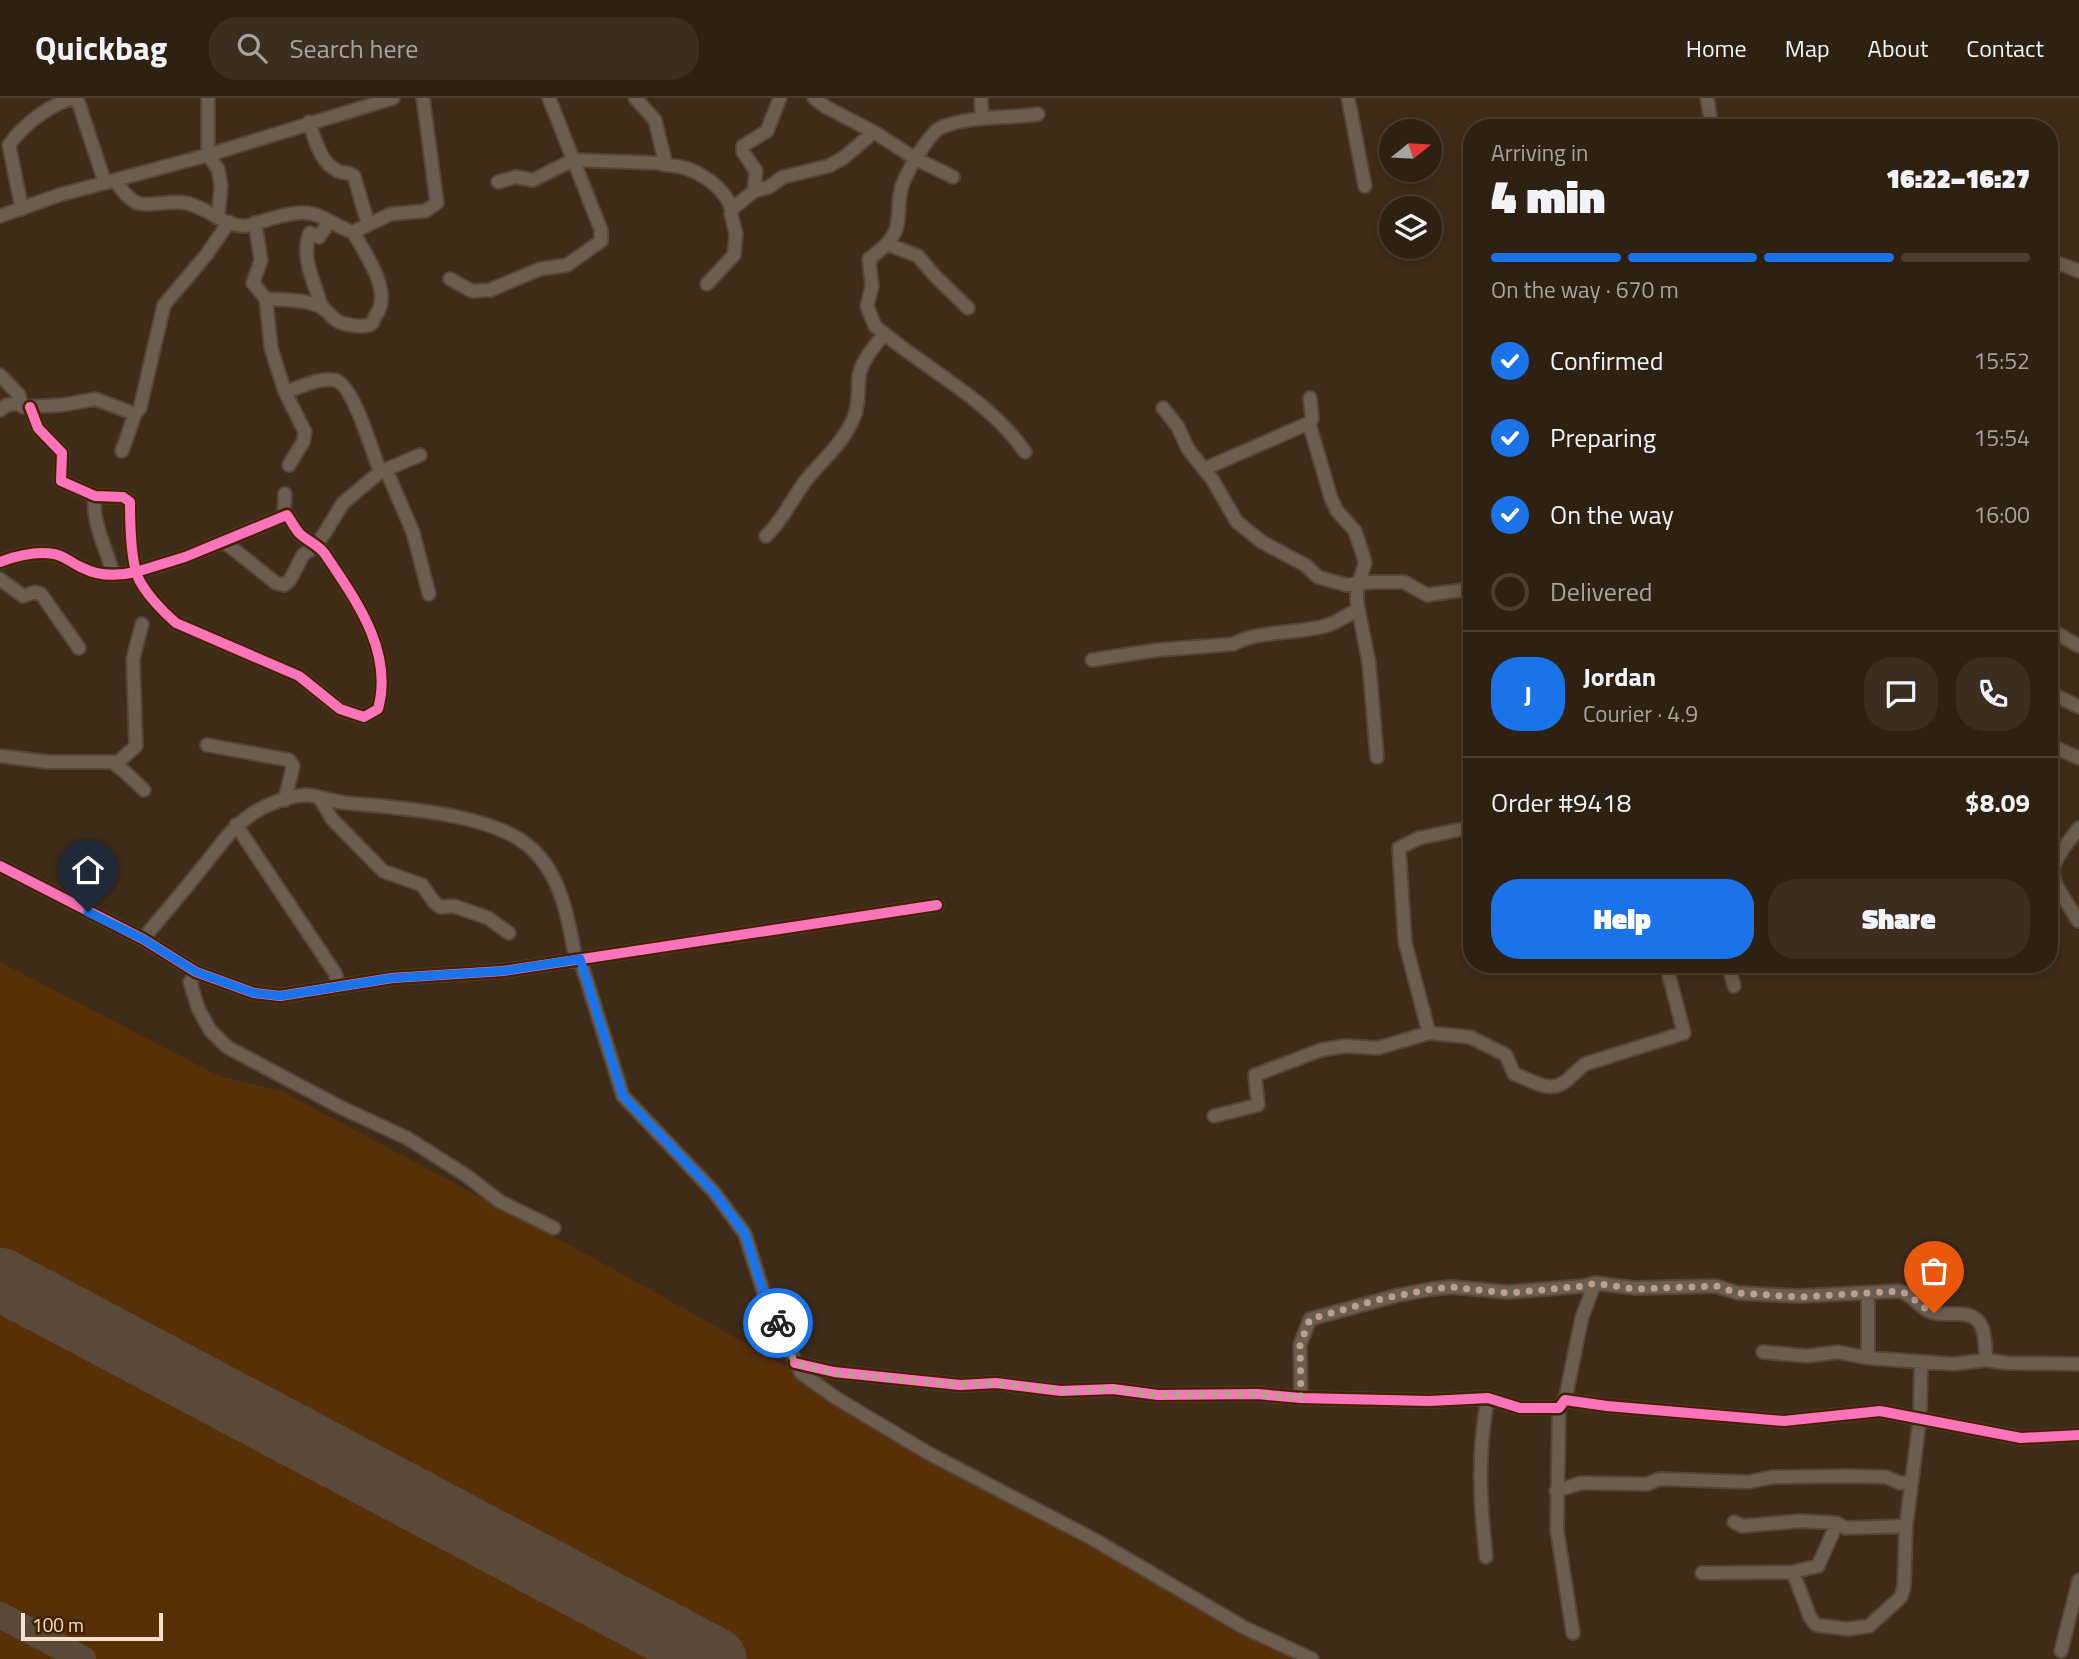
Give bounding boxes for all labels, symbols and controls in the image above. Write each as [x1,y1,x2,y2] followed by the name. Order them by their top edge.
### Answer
[209,17,699,80] search box
[35,23,167,73] text: Quickbag
[233,29,271,67] icon: search
[289,29,418,68] text: Search here
[1686,30,1747,66] text: Home
[1785,30,1830,66] text: Map
[1868,30,1928,66] text: About
[1966,30,2044,66] text: Contact
[1379,119,1442,182] north arrow
[1379,119,1442,259] map controls
[1491,135,1588,170] text: Arriving in
[1886,159,2030,198] text: 16:22–16:27
[1491,161,1605,231] text: 4 min
[1379,196,1442,259] button: layers
[1491,272,1679,307] text: On the way · 670 m
[1550,341,1664,380] text: Confirmed
[1491,342,1529,380] icon: check
[1973,343,2030,378] text: 15:52
[1550,418,1656,457] text: Preparing
[1491,419,1529,457] icon: check
[1973,420,2030,455] text: 15:54
[1550,495,1674,534] text: On the way
[1491,496,1529,534] icon: check
[1973,497,2030,532] text: 16:00
[1550,572,1653,611] text: Delivered
[1583,657,1656,696] text: Jordan
[1864,657,1938,731] button: chat
[1956,657,2030,731] button: phone
[1524,675,1532,714] text: J
[1583,696,1698,731] text: Courier · 4.9
[1491,783,1631,822] text: Order #9418
[1965,783,2030,822] text: $8.09
[58,840,118,912] pin
[69,851,107,889] icon: home
[1491,879,1754,959] button: Help
[1768,879,2030,959] button: Share
[1904,1241,1964,1313] pin
[1915,1252,1953,1290] icon: bag
[743,1288,813,1358] courier
[759,1304,797,1342] icon: bike
[21,1610,163,1642] scale bar
[32,1610,84,1639] text: 100 m

